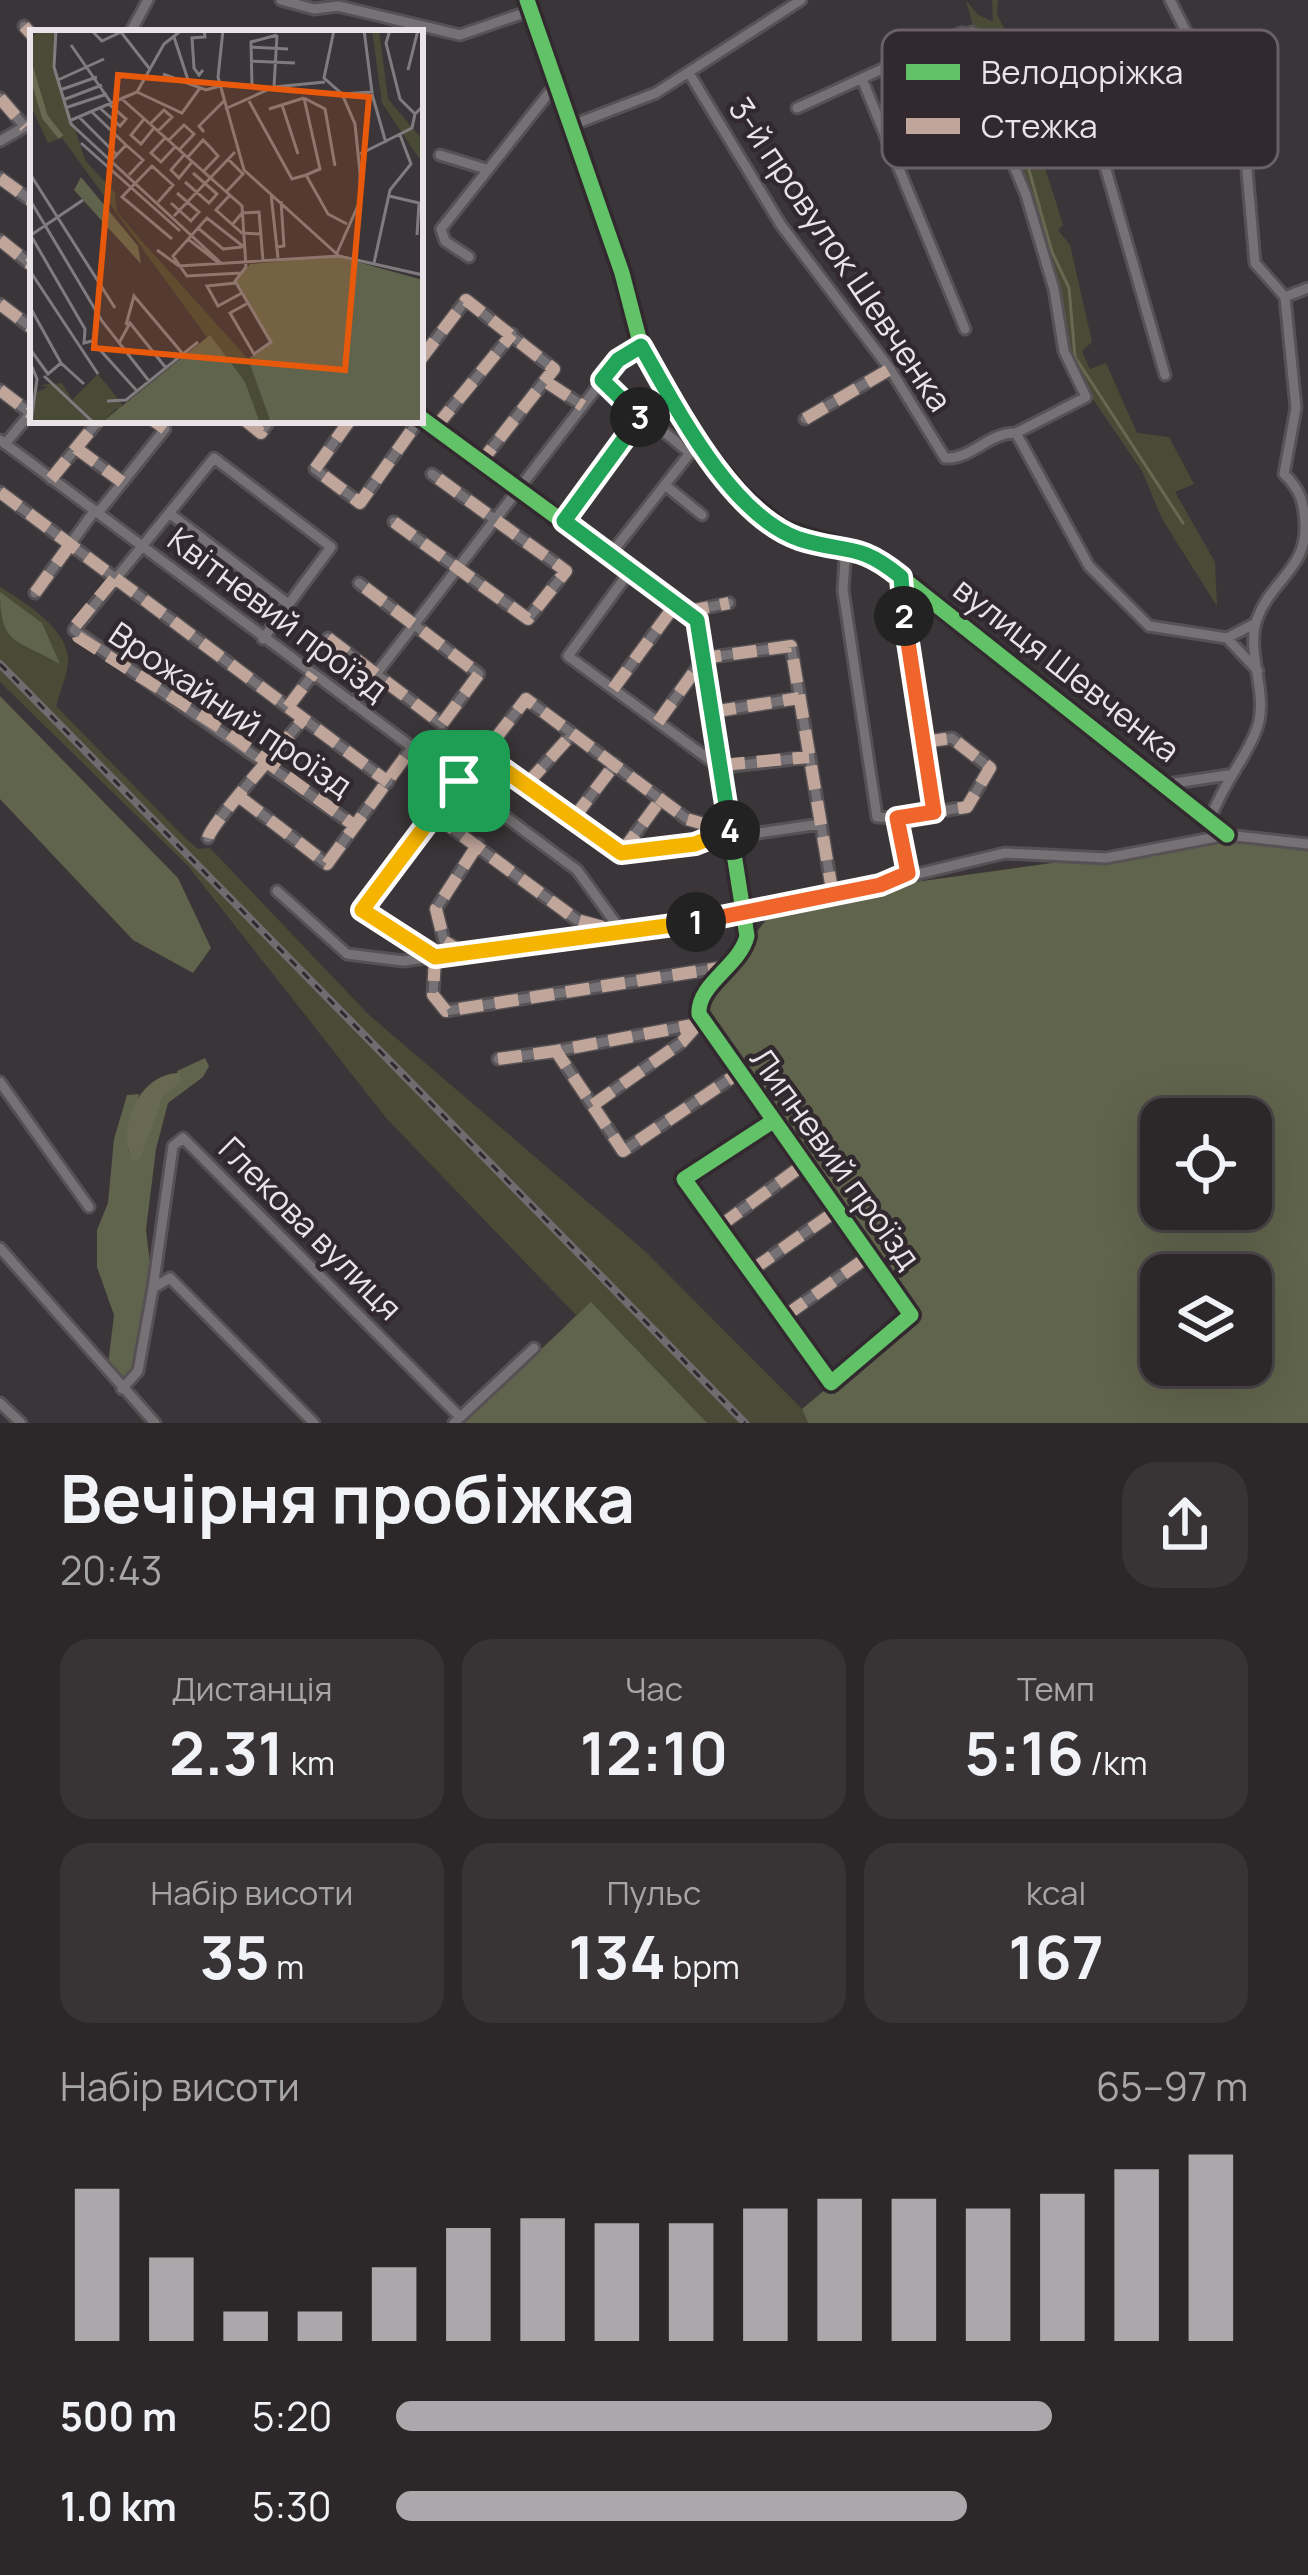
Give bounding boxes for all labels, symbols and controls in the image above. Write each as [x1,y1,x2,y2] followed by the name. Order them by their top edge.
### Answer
[30,30,423,423] inset map
[882,30,1278,168] legend
[981,49,1183,94] text: Велодоріжка
[719,88,963,420] street label: 3-й провулок Шевченка
[981,103,1098,148] text: Стежка
[610,387,670,447] pin: 3
[630,394,650,439] text: 3
[159,516,397,712] street label: Квітневий проїзд
[945,566,1189,772] street label: вулиця Шевченка
[874,586,934,646] pin: 2
[894,593,914,638] text: 2
[101,611,361,807] street label: Врожайний проїзд
[408,730,510,832] pin
[426,748,492,814] icon: arrive
[700,800,760,860] pin: 4
[720,807,740,852] text: 4
[666,892,726,952] pin: 1
[689,899,703,944] text: 1
[740,1038,932,1278] street label: Липневий проїзд
[1140,1098,1272,1386] map controls
[1140,1098,1272,1230] button: locate
[209,1126,413,1330] street label: Глекова вулиця
[1140,1254,1272,1386] button: layers
[60,1453,635,1543] text: Вечірня пробіжка
[1122,1462,1248,1588] button: share
[60,1543,162,1597] text: 20:43
[171,1666,333,1711] text: Дистанція
[625,1666,683,1711] text: Час
[1017,1666,1095,1711] text: Темп
[169,1711,284,1793] text: 2.31
[580,1711,728,1793] text: 12:10
[964,1711,1084,1793] text: 5:16
[284,1740,335,1785] text: km
[1084,1740,1148,1785] text: /km
[151,1870,353,1915] text: Набір висоти
[607,1870,701,1915] text: Пульс
[1026,1870,1086,1915] text: kcal
[200,1915,270,1997] text: 35
[568,1915,666,1997] text: 134
[1008,1915,1104,1997] text: 167
[270,1944,304,1989] text: m
[666,1944,740,1989] text: bpm
[60,2059,300,2113] text: Набір висоти
[1096,2059,1248,2113] text: 65–97 m
[60,2389,177,2443] text: 500 m
[252,2389,332,2443] text: 5:20
[60,2479,177,2533] text: 1.0 km
[252,2479,332,2533] text: 5:30

